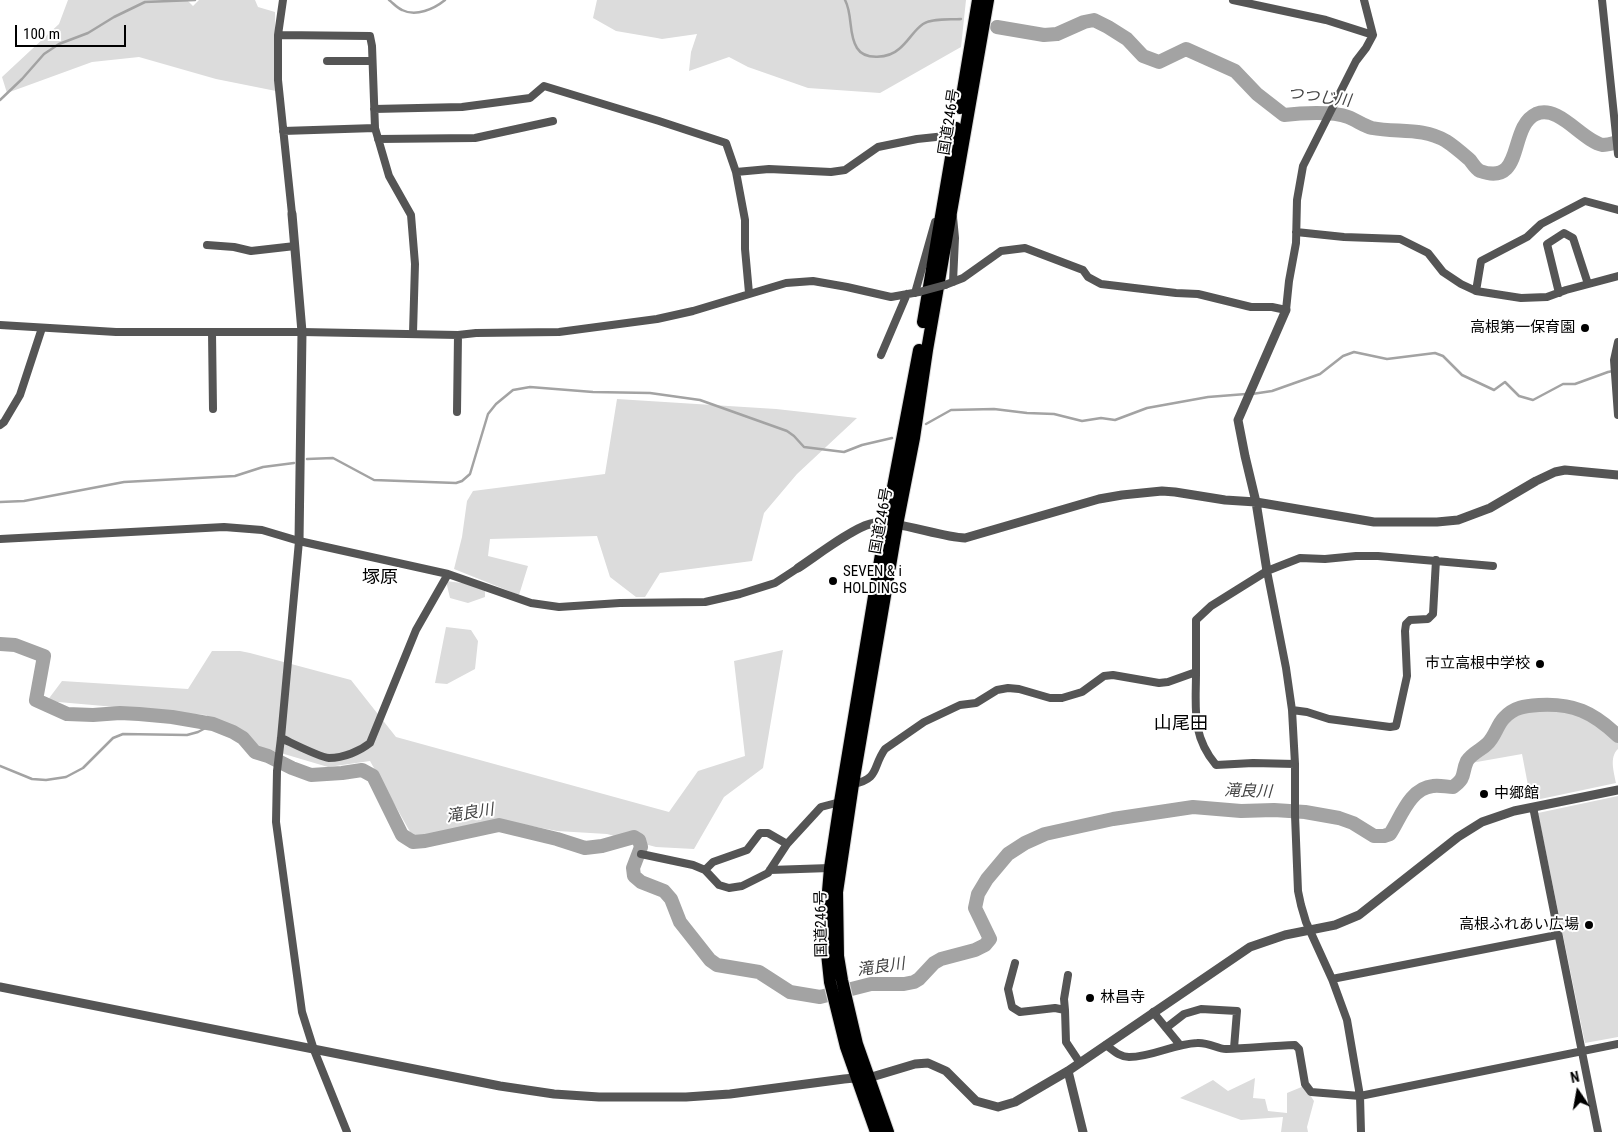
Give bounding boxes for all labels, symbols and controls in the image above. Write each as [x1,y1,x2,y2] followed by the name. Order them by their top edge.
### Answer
[18,15,129,47] scale bar
[23,25,60,43] text: 100 m
[1286,85,1352,111] water label: つつじ川
[936,87,964,157] street label: 国道246号
[1470,319,1575,337] place label: 高根第一保育園
[1579,322,1591,334] marker: 高根第一保育園
[867,486,897,556] street label: 国道246号
[843,563,907,598] place label: SEVEN & i HOLDINGS
[362,567,398,589] district label: 塚原
[827,575,839,587] marker: SEVEN & i HOLDINGS
[1425,655,1530,673] place label: 市立高根中学校
[1534,658,1546,670] marker: 市立高根中学校
[1154,713,1208,735] district label: 山尾田
[1224,782,1272,802] water label: 滝良川
[1494,785,1539,803] place label: 中郷館
[1478,788,1490,800] marker: 中郷館
[445,801,495,827] water label: 滝良川
[812,890,832,958] street label: 国道246号
[1459,916,1579,934] place label: 高根ふれあい広場
[1583,919,1595,931] marker: 高根ふれあい広場
[856,955,906,981] water label: 滝良川
[1100,989,1145,1007] place label: 林昌寺
[1084,992,1096,1004] marker: 林昌寺
[1553,1067,1603,1117] north arrow
[1569,1069,1581,1086] text: N

